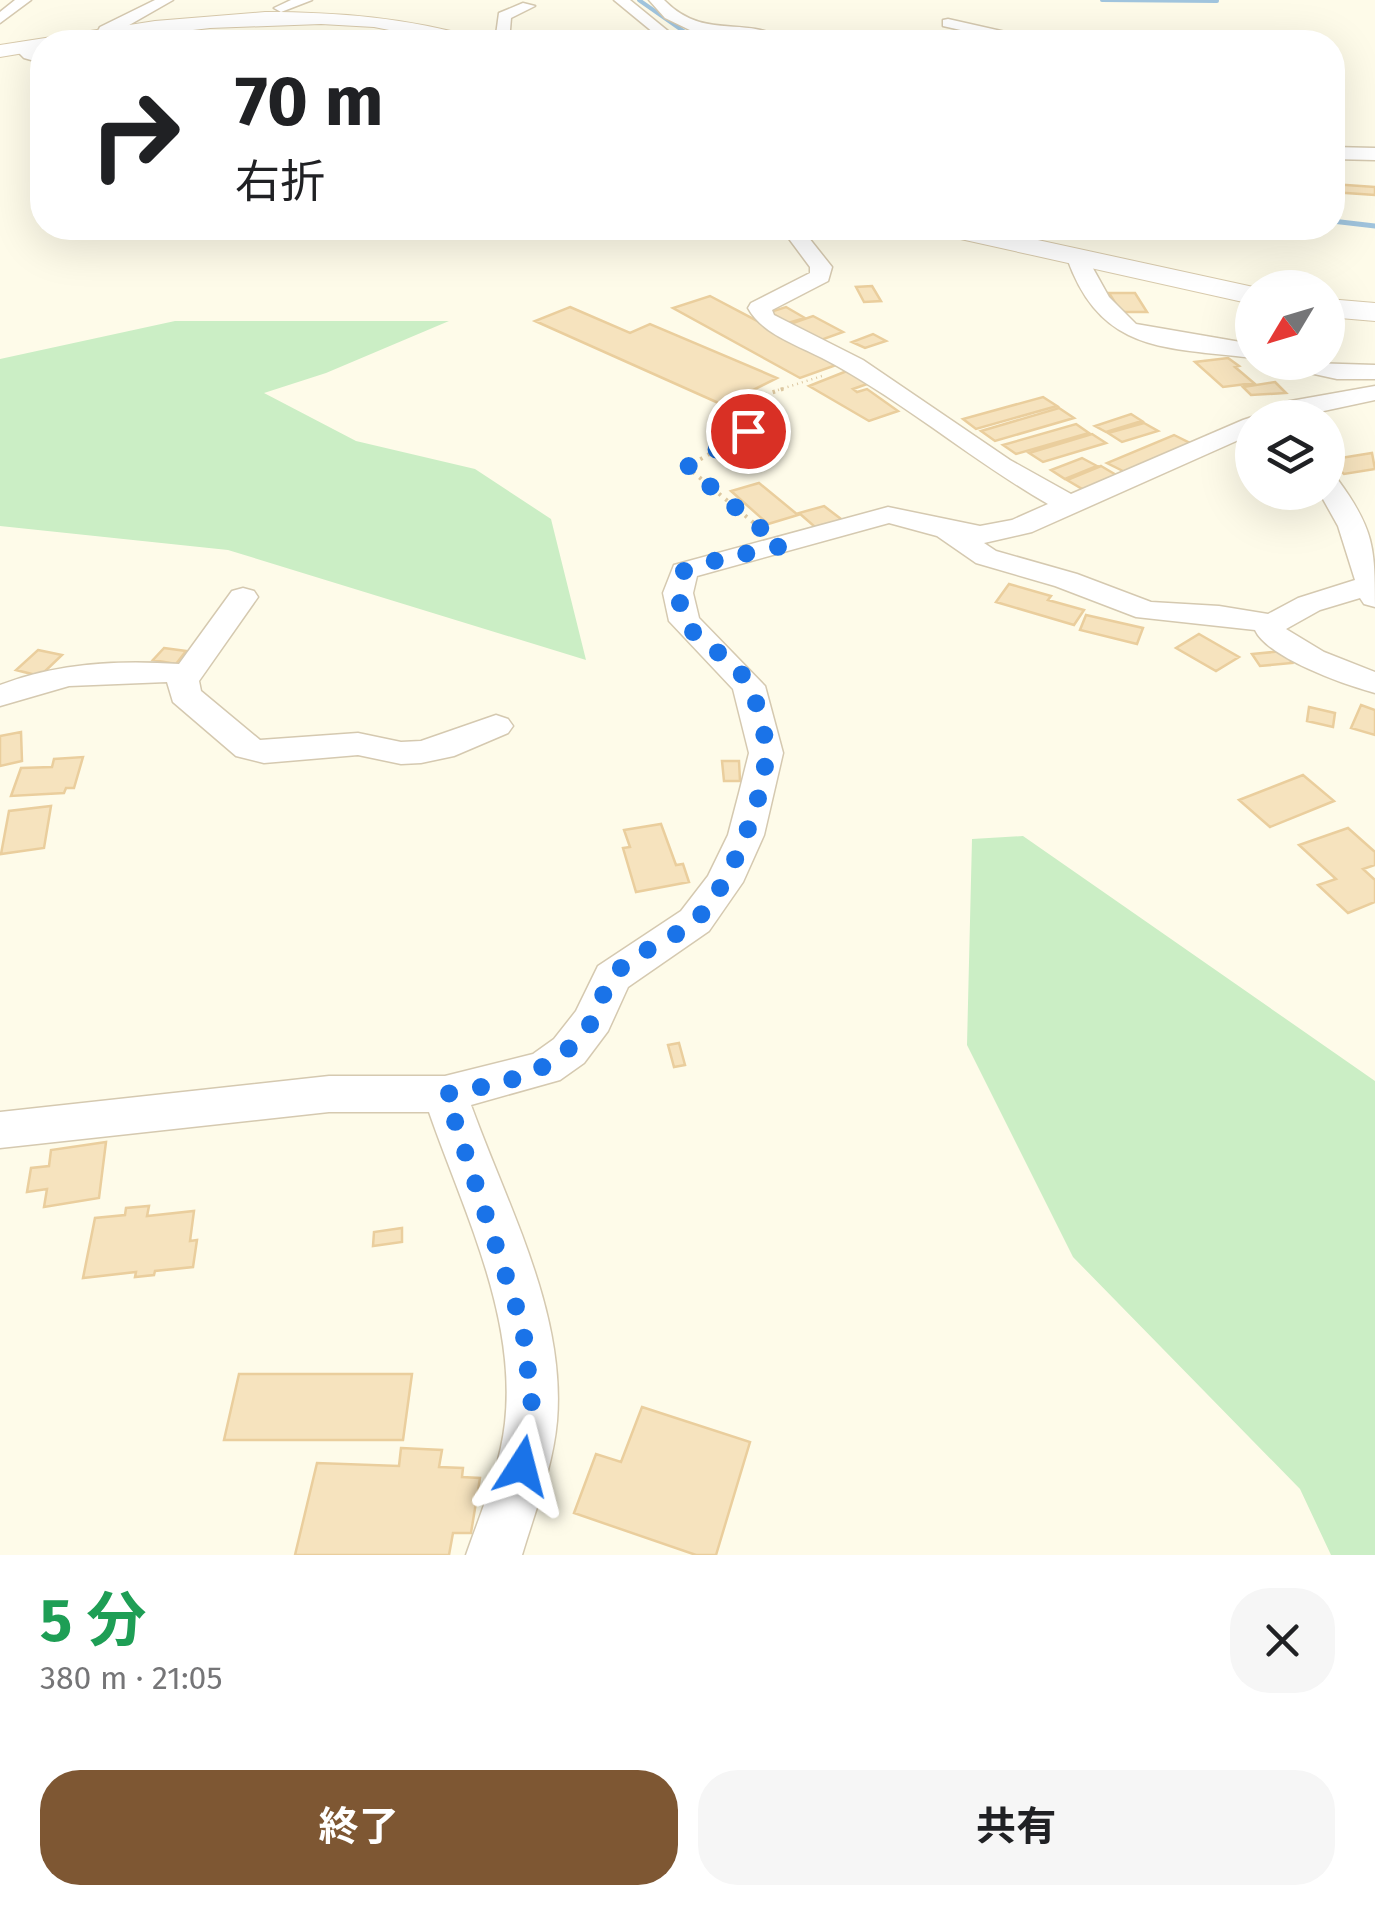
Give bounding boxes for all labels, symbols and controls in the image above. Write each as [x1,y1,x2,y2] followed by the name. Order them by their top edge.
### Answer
[235,60,384,144] text: 70 m
[70,70,200,200] icon: right
[235,155,325,209] text: 右折
[1235,270,1345,380] north arrow
[1235,270,1345,510] map controls
[706,389,791,474] pin
[1235,400,1345,510] button: layers
[721,404,776,459] icon: arrive
[470,1414,574,1518] position arrow
[40,1585,146,1657] text: 5 分
[1230,1588,1335,1693] button: close
[40,1659,222,1697] text: 380 m · 21:05
[40,1770,678,1885] button: 終了
[698,1770,1335,1885] button: 共有

